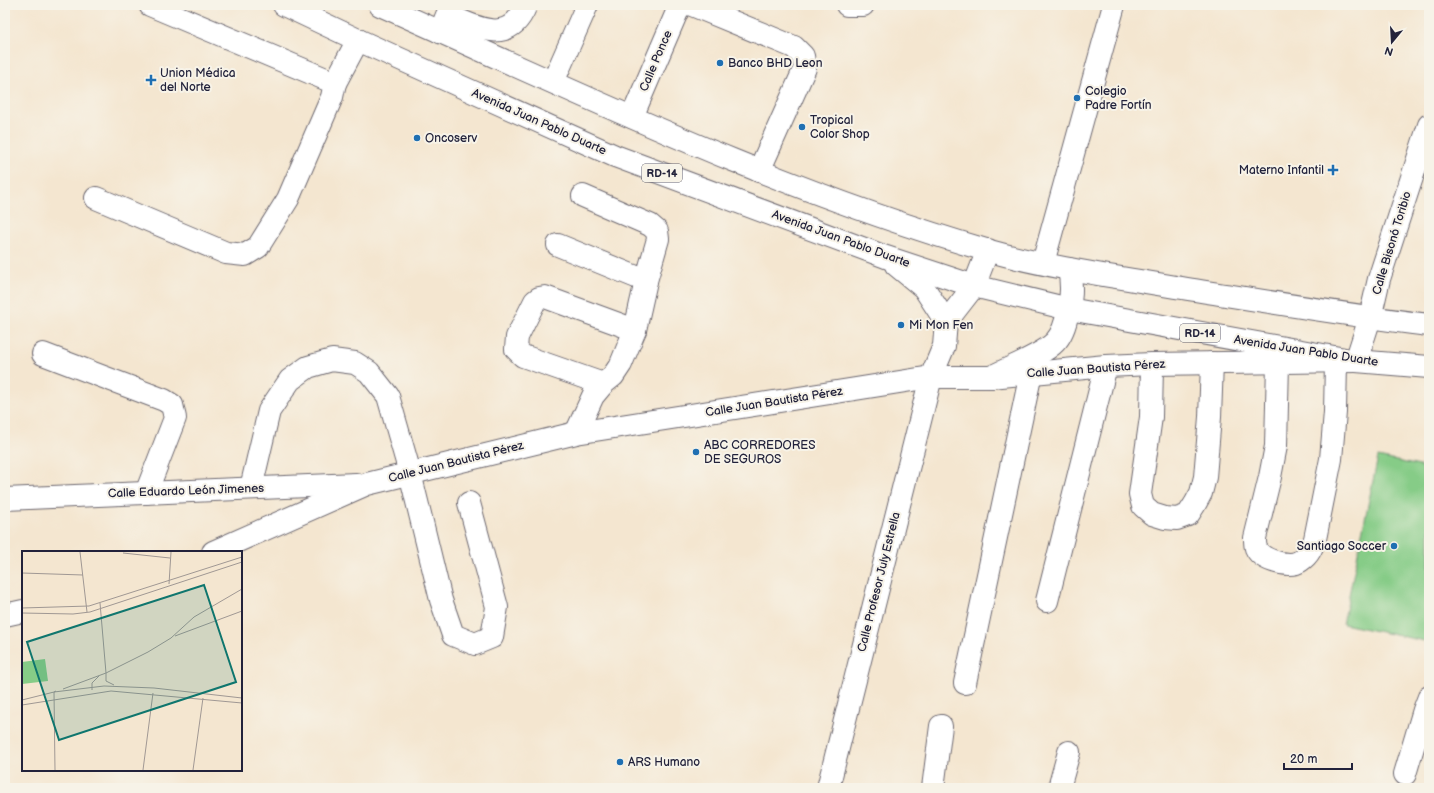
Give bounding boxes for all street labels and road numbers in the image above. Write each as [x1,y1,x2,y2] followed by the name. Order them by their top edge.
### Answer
[636,28,676,94] street label: Calle Ponce
[469,86,609,158] street label: Avenida Juan Pablo Duarte
[642,164,682,182] road number: RD-14
[1369,189,1415,297] street label: Calle Bisonó Toribio
[770,207,912,271] street label: Avenida Juan Pablo Duarte
[1180,324,1220,342] road number: RD-14
[1233,332,1379,370] street label: Avenida Juan Pablo Duarte
[1026,357,1166,381] street label: Calle Juan Bautista Pérez
[704,384,844,420] street label: Calle Juan Bautista Pérez
[387,438,525,486] street label: Calle Juan Bautista Pérez
[108,481,264,501] street label: Calle Eduardo León Jimenes
[854,510,904,654] street label: Calle Profesor July Estrella

